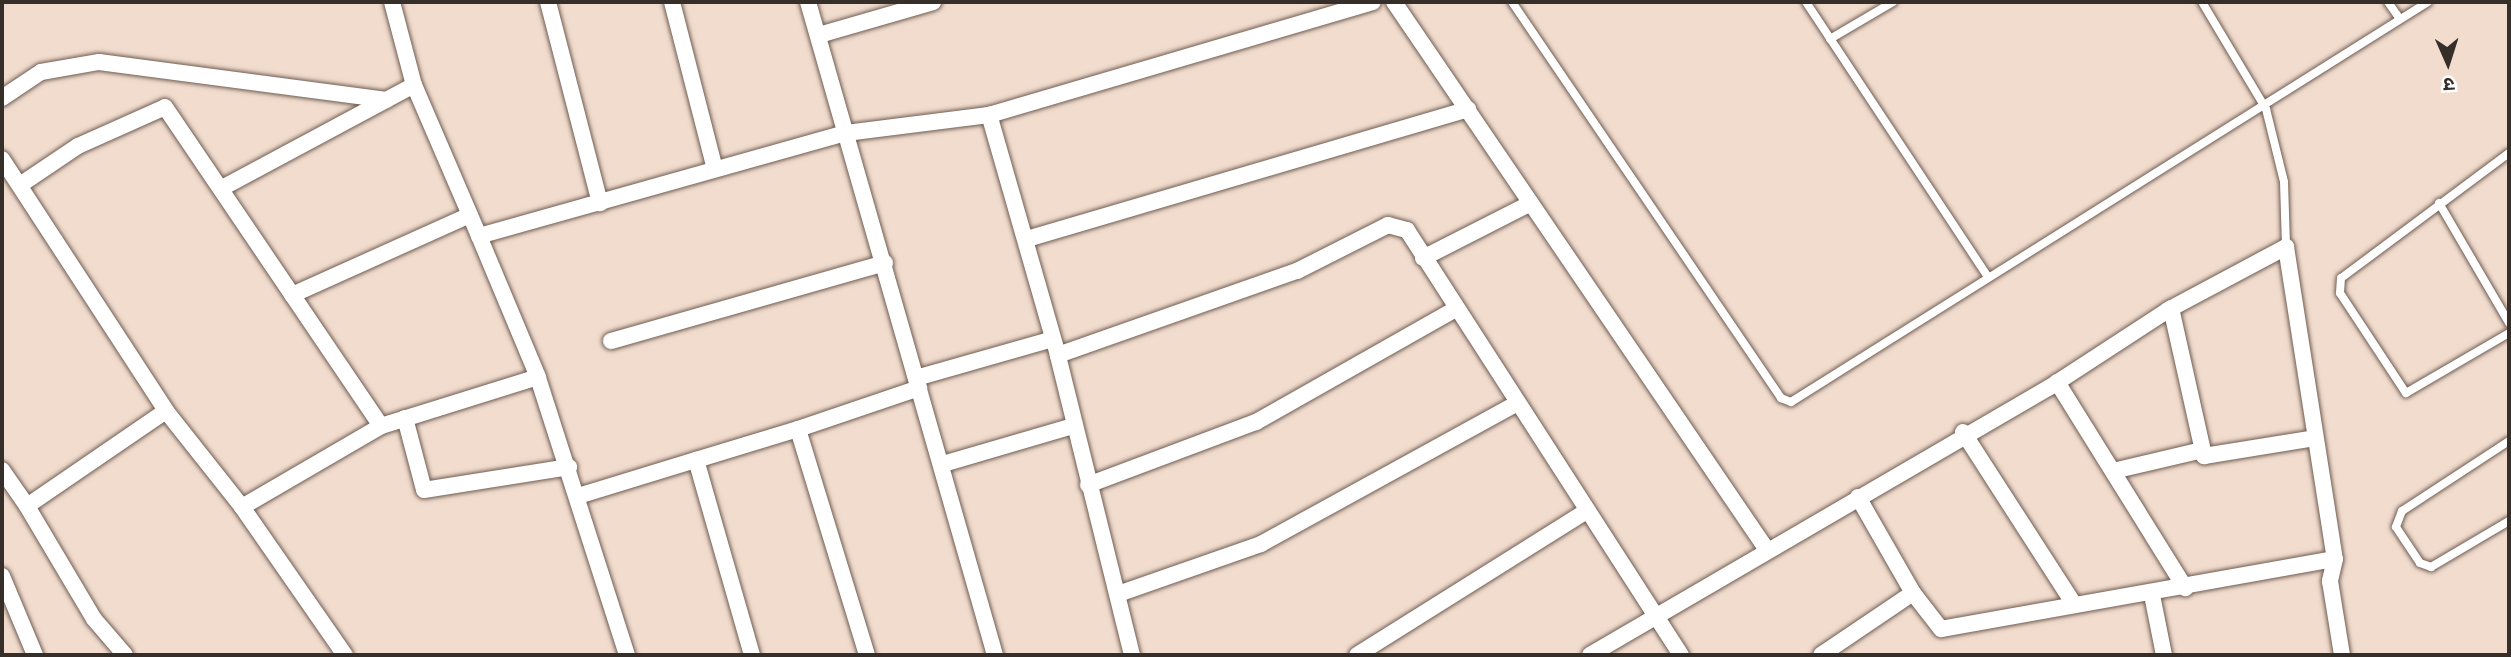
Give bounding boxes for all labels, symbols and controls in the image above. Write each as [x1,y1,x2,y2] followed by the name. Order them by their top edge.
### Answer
[2413,28,2483,98] north arrow
[2443,71,2455,97] text: उ

